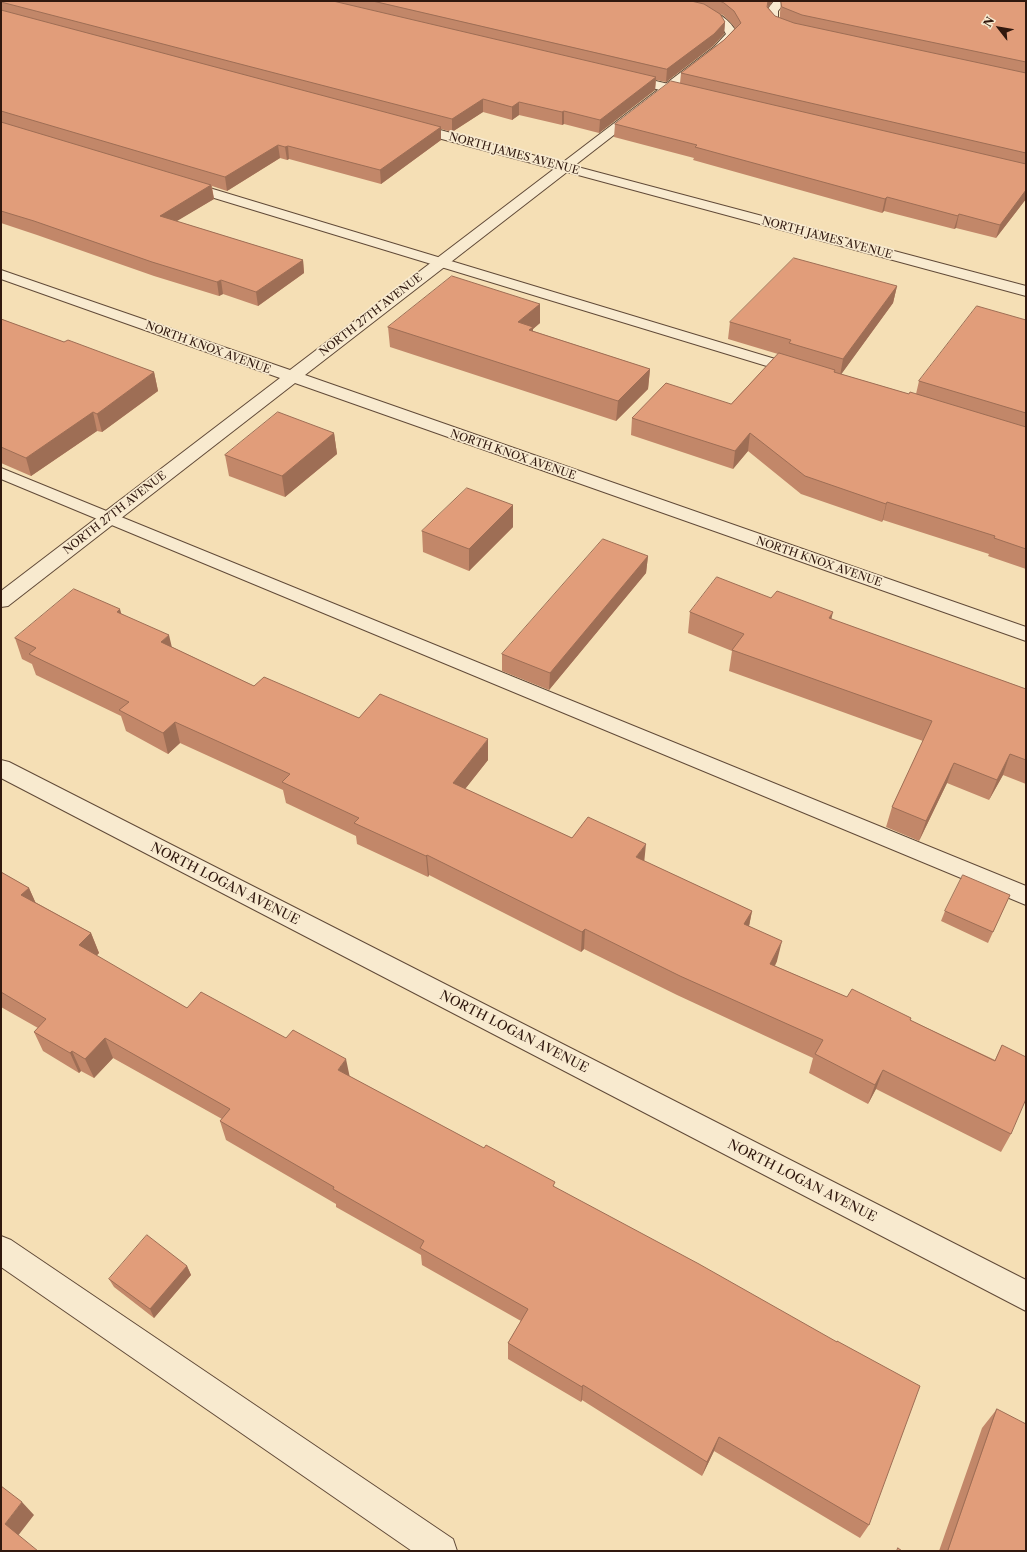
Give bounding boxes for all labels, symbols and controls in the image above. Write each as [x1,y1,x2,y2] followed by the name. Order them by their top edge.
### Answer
[979,8,1019,48] north arrow
[980,14,997,30] text: N
[447,130,581,178] street label: NORTH JAMES AVENUE
[760,214,894,262] street label: NORTH JAMES AVENUE
[317,271,425,359] street label: NORTH 27TH AVENUE
[144,319,272,377] street label: NORTH KNOX AVENUE
[448,427,578,483] street label: NORTH KNOX AVENUE
[61,469,169,557] street label: NORTH 27TH AVENUE
[754,534,884,590] street label: NORTH KNOX AVENUE
[148,840,302,928] street label: NORTH LOGAN AVENUE
[437,988,591,1076] street label: NORTH LOGAN AVENUE
[725,1137,879,1225] street label: NORTH LOGAN AVENUE

